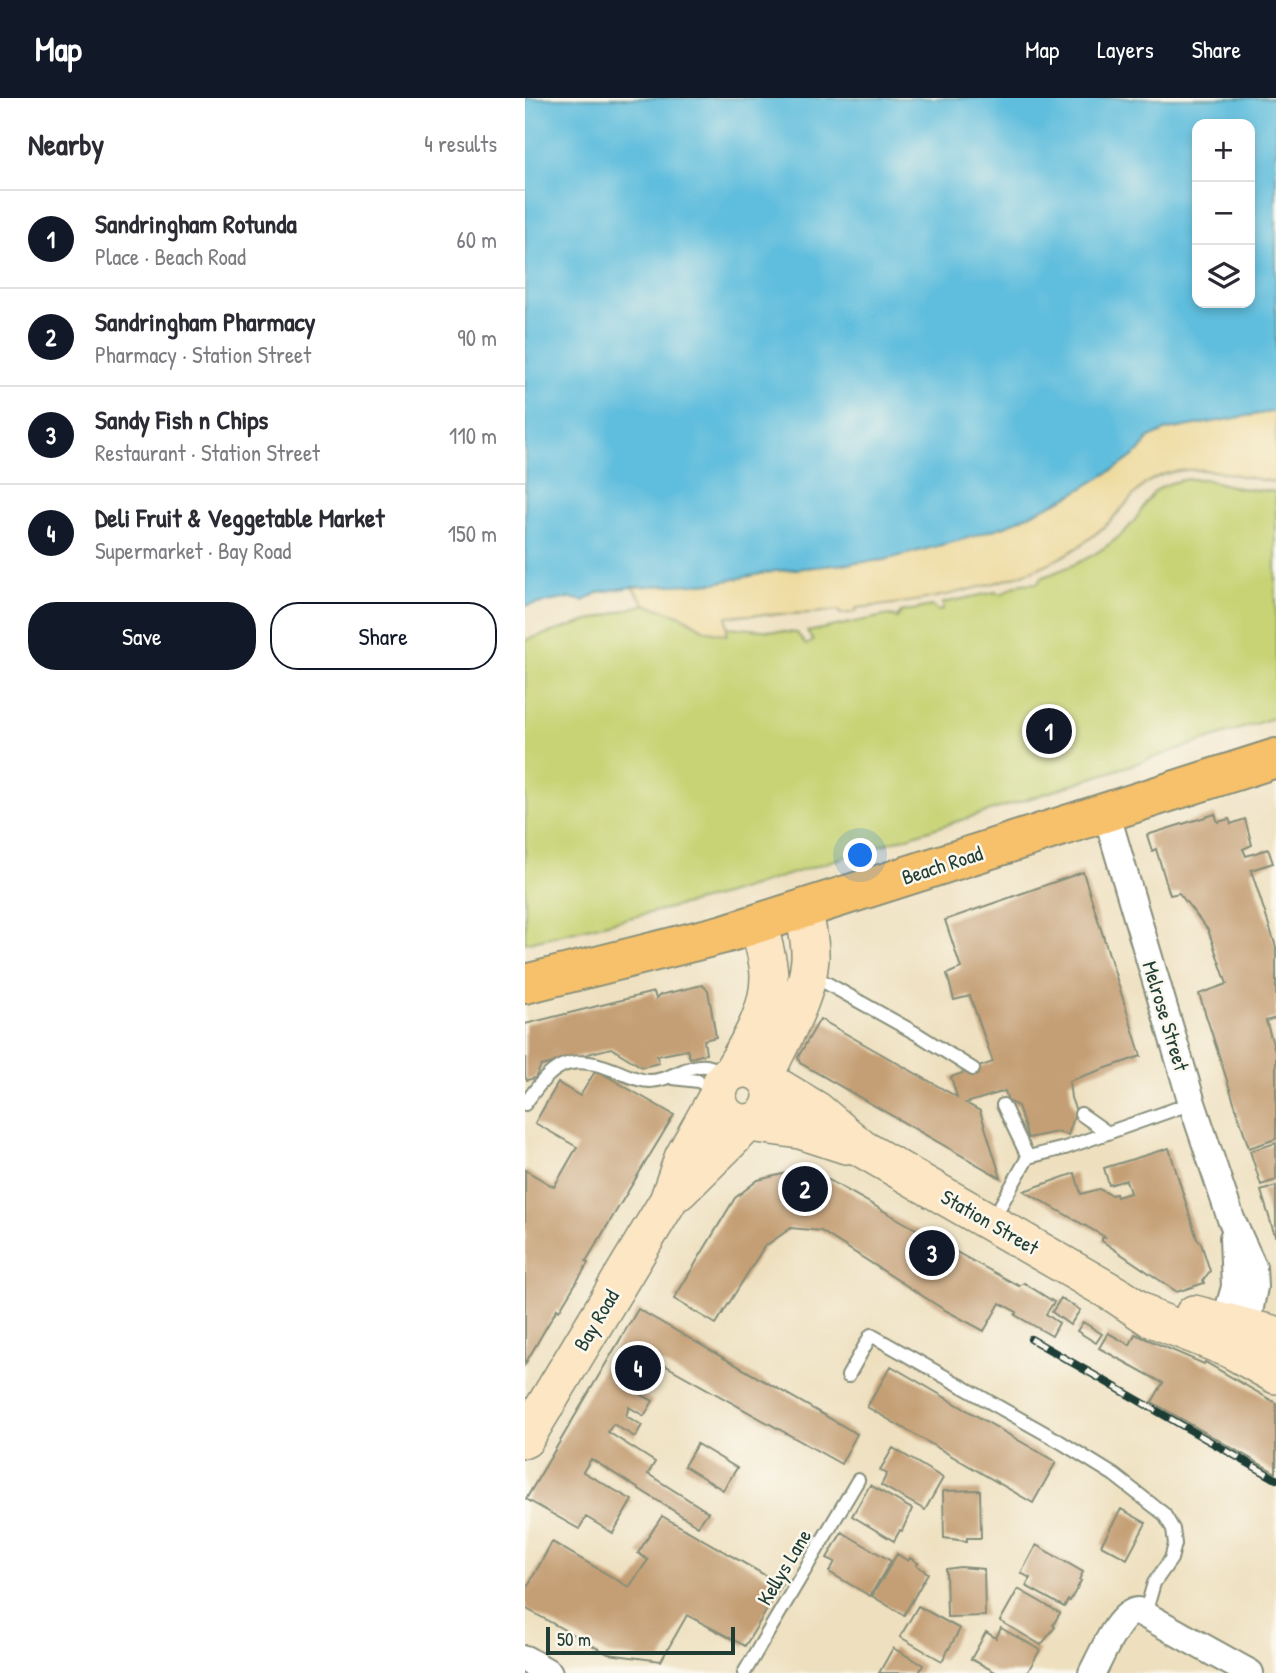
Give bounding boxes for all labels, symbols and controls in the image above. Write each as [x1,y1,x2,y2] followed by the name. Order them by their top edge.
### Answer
[35,27,82,71] text: Map
[1025,33,1059,65] text: Map
[1097,33,1154,65] text: Layers
[1192,33,1241,65] text: Share
[1192,119,1255,308] map controls
[1192,119,1255,182] button: +
[28,124,104,164] text: Nearby
[424,128,497,159] text: 4 results
[1192,182,1255,245] button: −
[95,206,297,241] text: Sandringham Rotunda
[47,224,55,255] text: 1
[457,224,497,255] text: 60 m
[95,241,246,272] text: Place · Beach Road
[1192,245,1255,308] button: layers
[95,304,316,339] text: Sandringham Pharmacy
[46,322,56,353] text: 2
[457,322,497,353] text: 90 m
[95,339,311,370] text: Pharmacy · Station Street
[95,402,268,437] text: Sandy Fish n Chips
[46,420,56,451] text: 3
[449,420,497,451] text: 110 m
[95,437,320,468] text: Restaurant · Station Street
[95,500,384,535] text: Deli Fruit & Veggetable Market
[47,518,55,549] text: 4
[448,518,497,549] text: 150 m
[95,535,291,566] text: Supermarket · Bay Road
[28,602,256,670] button: Save
[270,602,497,670] button: Share
[1026,705,1072,757] pin: 1
[843,838,877,872] your location
[898,838,986,892] street label: Beach Road
[1136,958,1197,1075] street label: Melrose Street
[782,1163,828,1215] pin: 2
[936,1182,1045,1262] street label: Station Street
[909,1227,955,1279] pin: 3
[566,1284,626,1356] street label: Bay Road
[615,1342,661,1394] pin: 4
[750,1523,818,1611] street label: Kellys Lane
[546,1624,735,1656] scale bar
[557,1626,591,1652] text: 50 m

